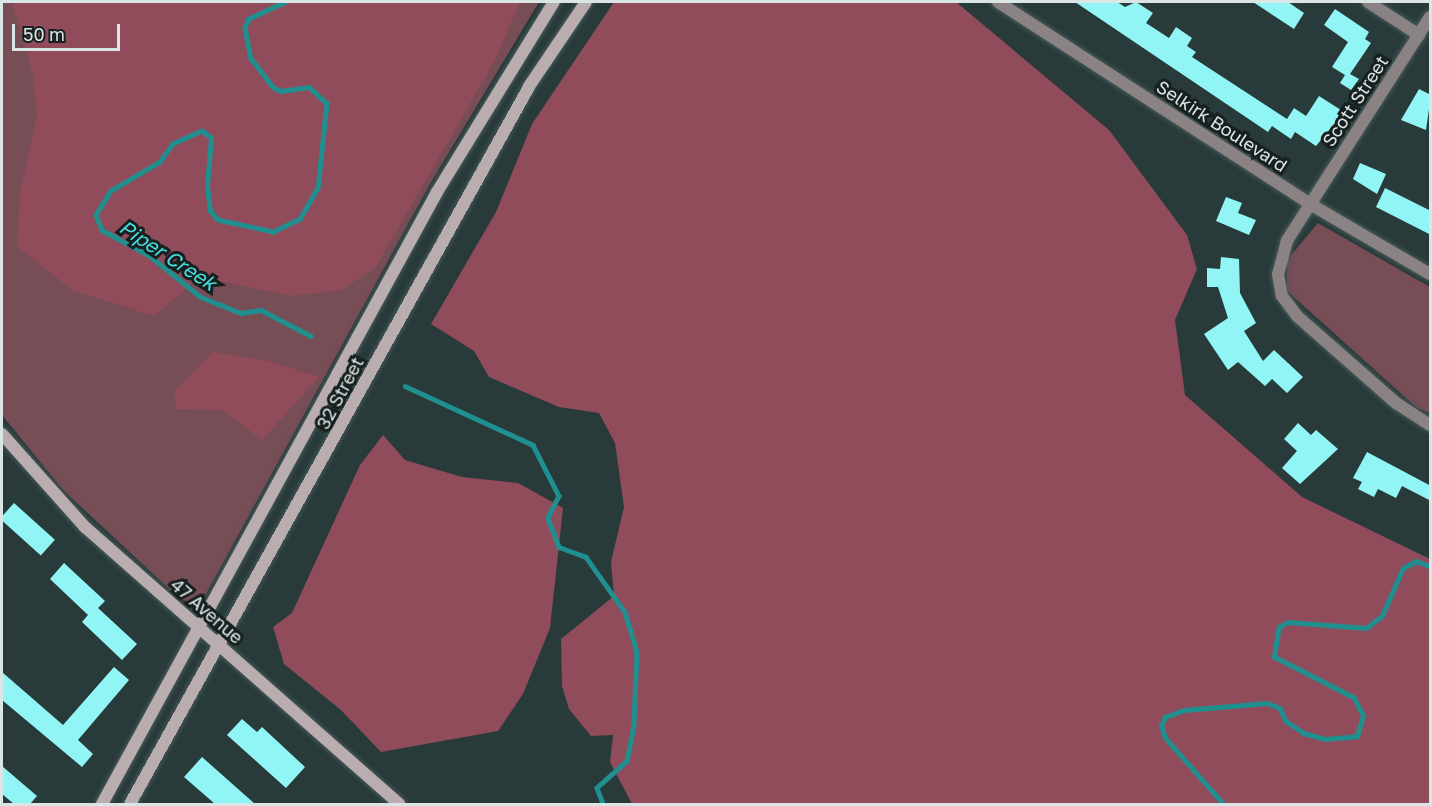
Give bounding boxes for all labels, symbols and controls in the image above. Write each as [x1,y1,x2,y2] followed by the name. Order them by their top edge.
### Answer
[15,12,123,50] scale bar
[23,23,65,45] text: 50 m
[1318,51,1392,151] street label: Scott Street
[1153,76,1291,176] street label: Selkirk Boulevard
[115,215,221,295] water label: Piper Creek
[312,353,368,433] street label: 32 Street
[166,574,248,648] street label: 47 Avenue

